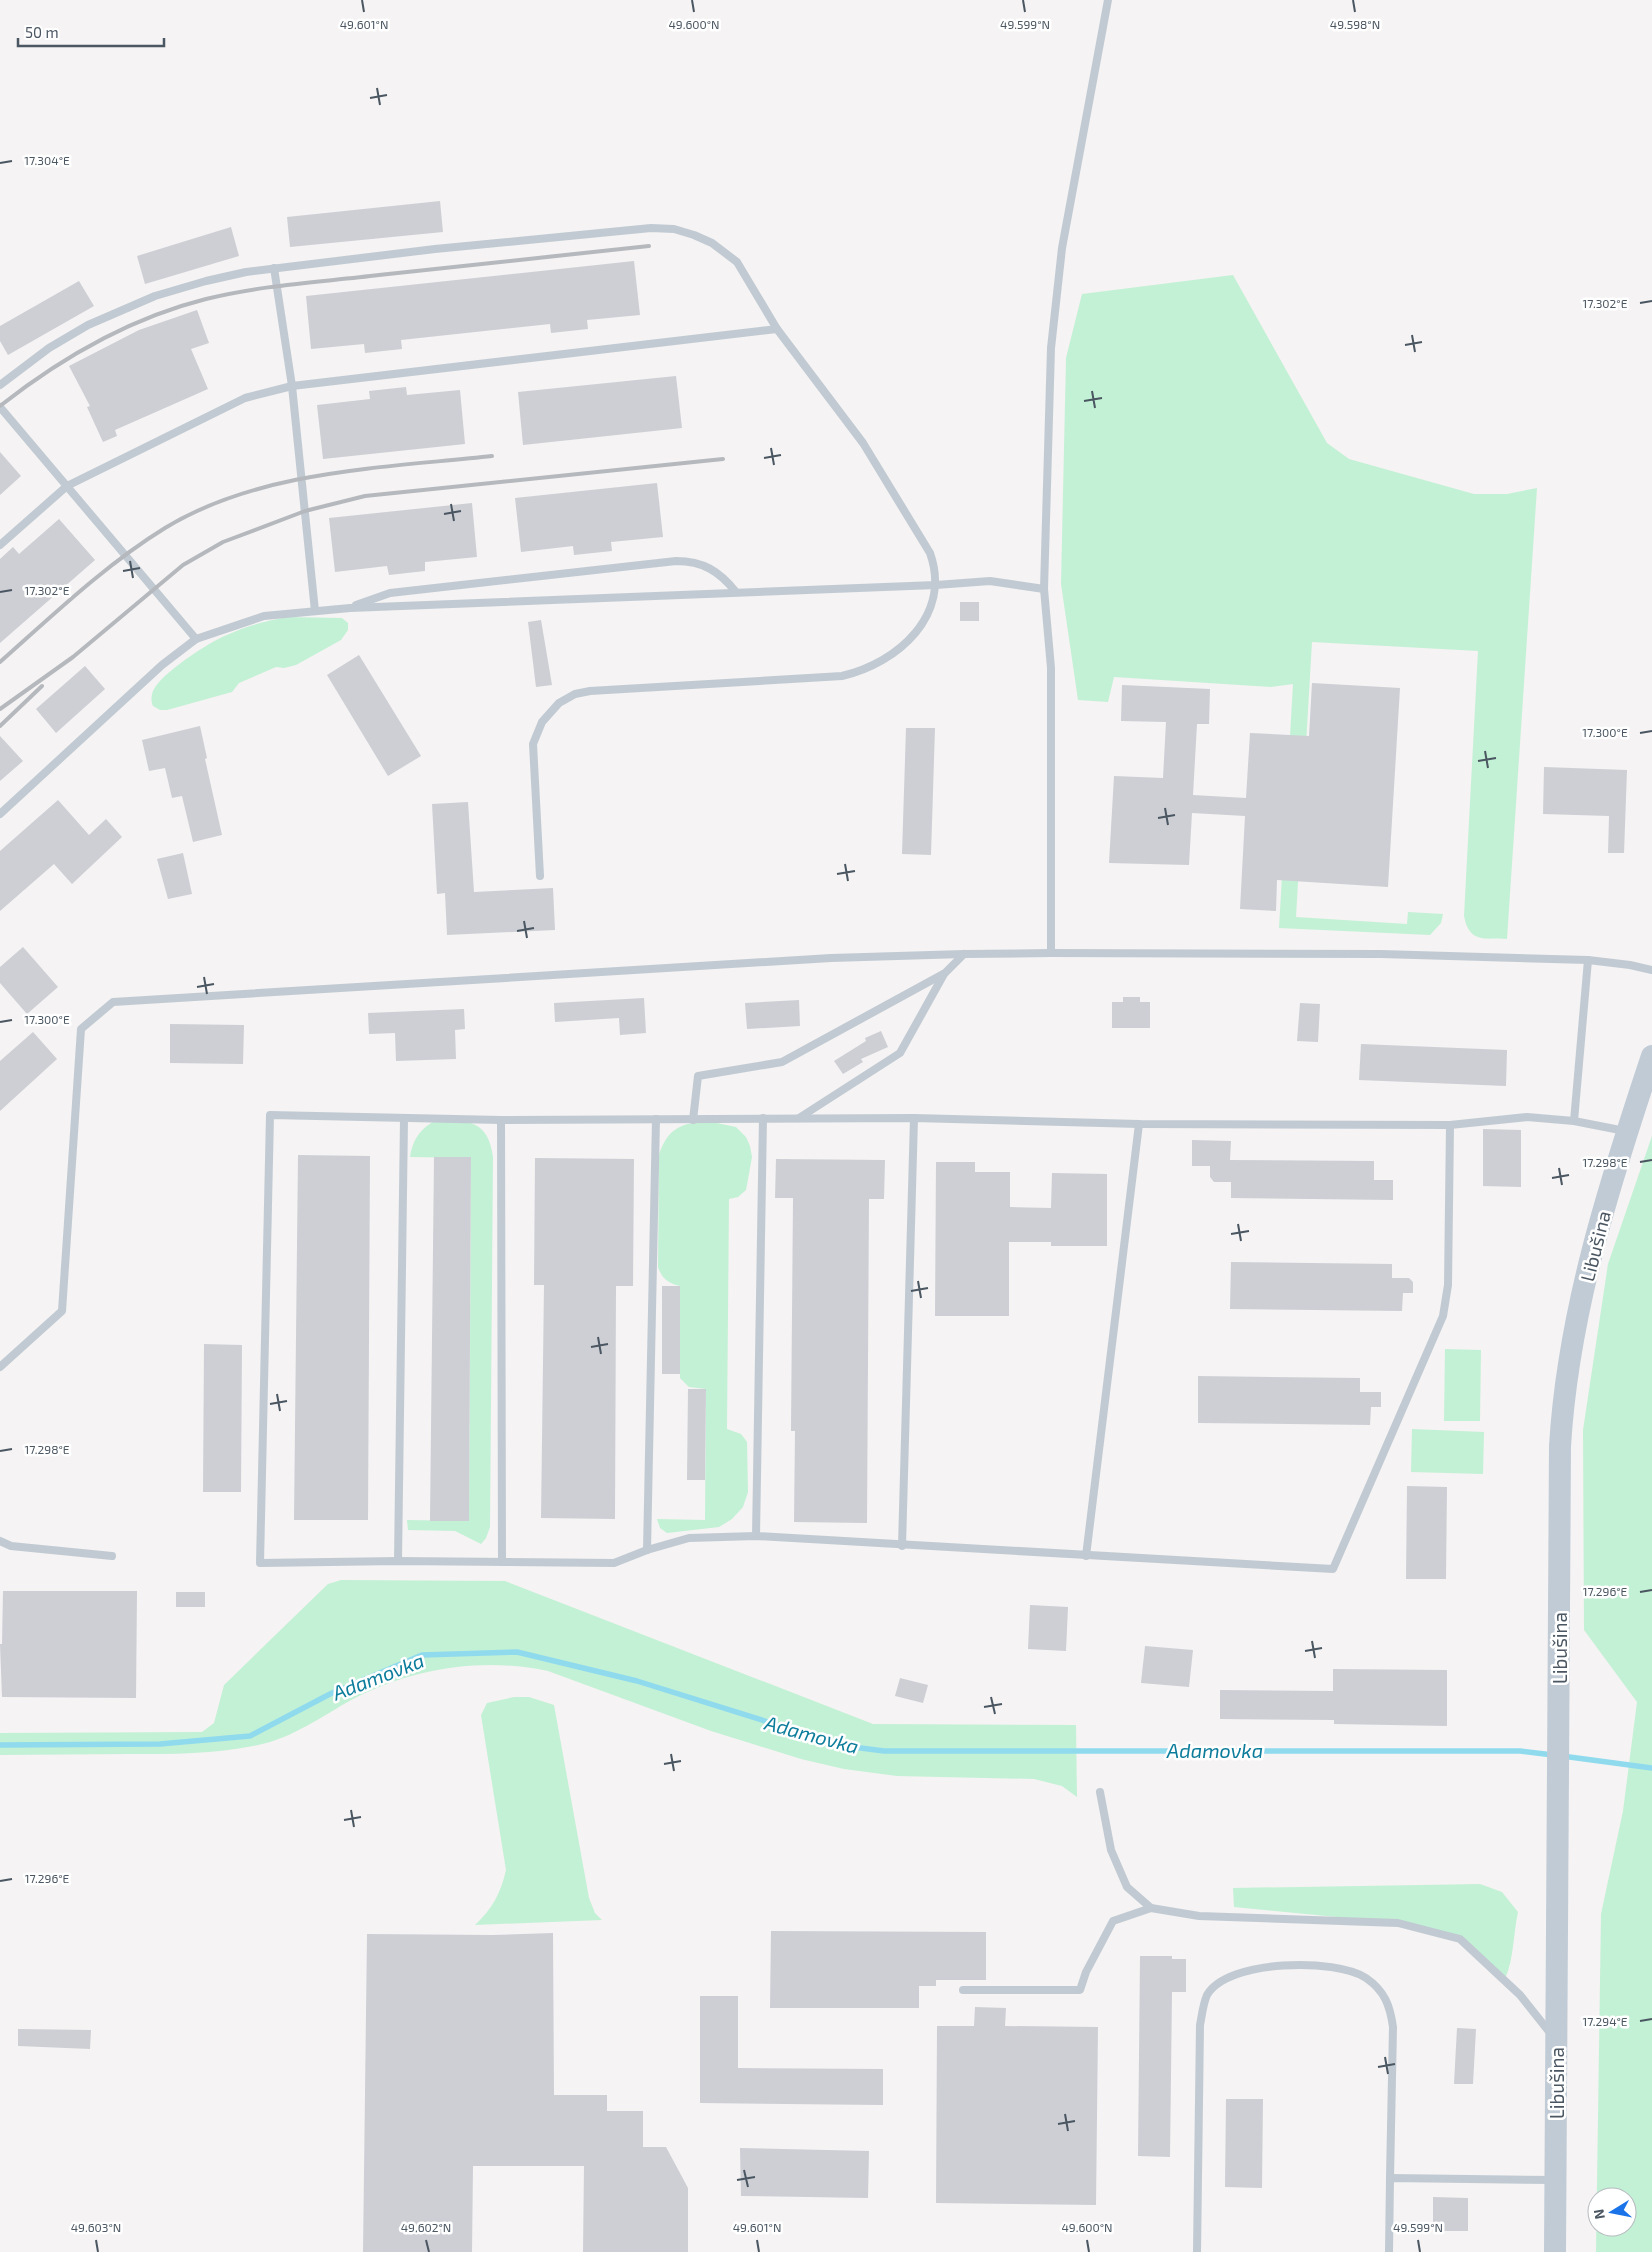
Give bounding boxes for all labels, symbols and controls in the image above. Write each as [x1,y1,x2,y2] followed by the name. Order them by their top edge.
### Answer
[18,15,164,47] scale bar
[340,17,388,31] text: 49.601°N
[668,17,720,31] text: 49.600°N
[1000,17,1050,31] text: 49.599°N
[1330,17,1380,31] text: 49.598°N
[25,23,59,41] text: 50 m
[24,153,70,167] text: 17.304°E
[1583,296,1628,310] text: 17.302°E
[25,583,70,597] text: 17.302°E
[1582,725,1628,739] text: 17.300°E
[24,1012,70,1026] text: 17.300°E
[1582,1155,1628,1169] text: 17.298°E
[1575,1208,1615,1284] street label: Libušina
[24,1442,70,1456] text: 17.298°E
[1583,1584,1628,1598] text: 17.296°E
[1548,1612,1571,1684] street label: Libušina
[328,1648,427,1705] water label: Adamovka
[761,1710,862,1758] water label: Adamovka
[1166,1738,1263,1762] water label: Adamovka
[25,1871,70,1885] text: 17.296°E
[1582,2014,1628,2028] text: 17.294°E
[1545,2047,1568,2119] street label: Libušina
[1587,2187,1637,2237] north arrow
[1589,2208,1608,2221] text: N
[71,2220,121,2234] text: 49.603°N
[401,2220,451,2234] text: 49.602°N
[733,2220,781,2234] text: 49.601°N
[1061,2220,1113,2234] text: 49.600°N
[1393,2220,1443,2234] text: 49.599°N

